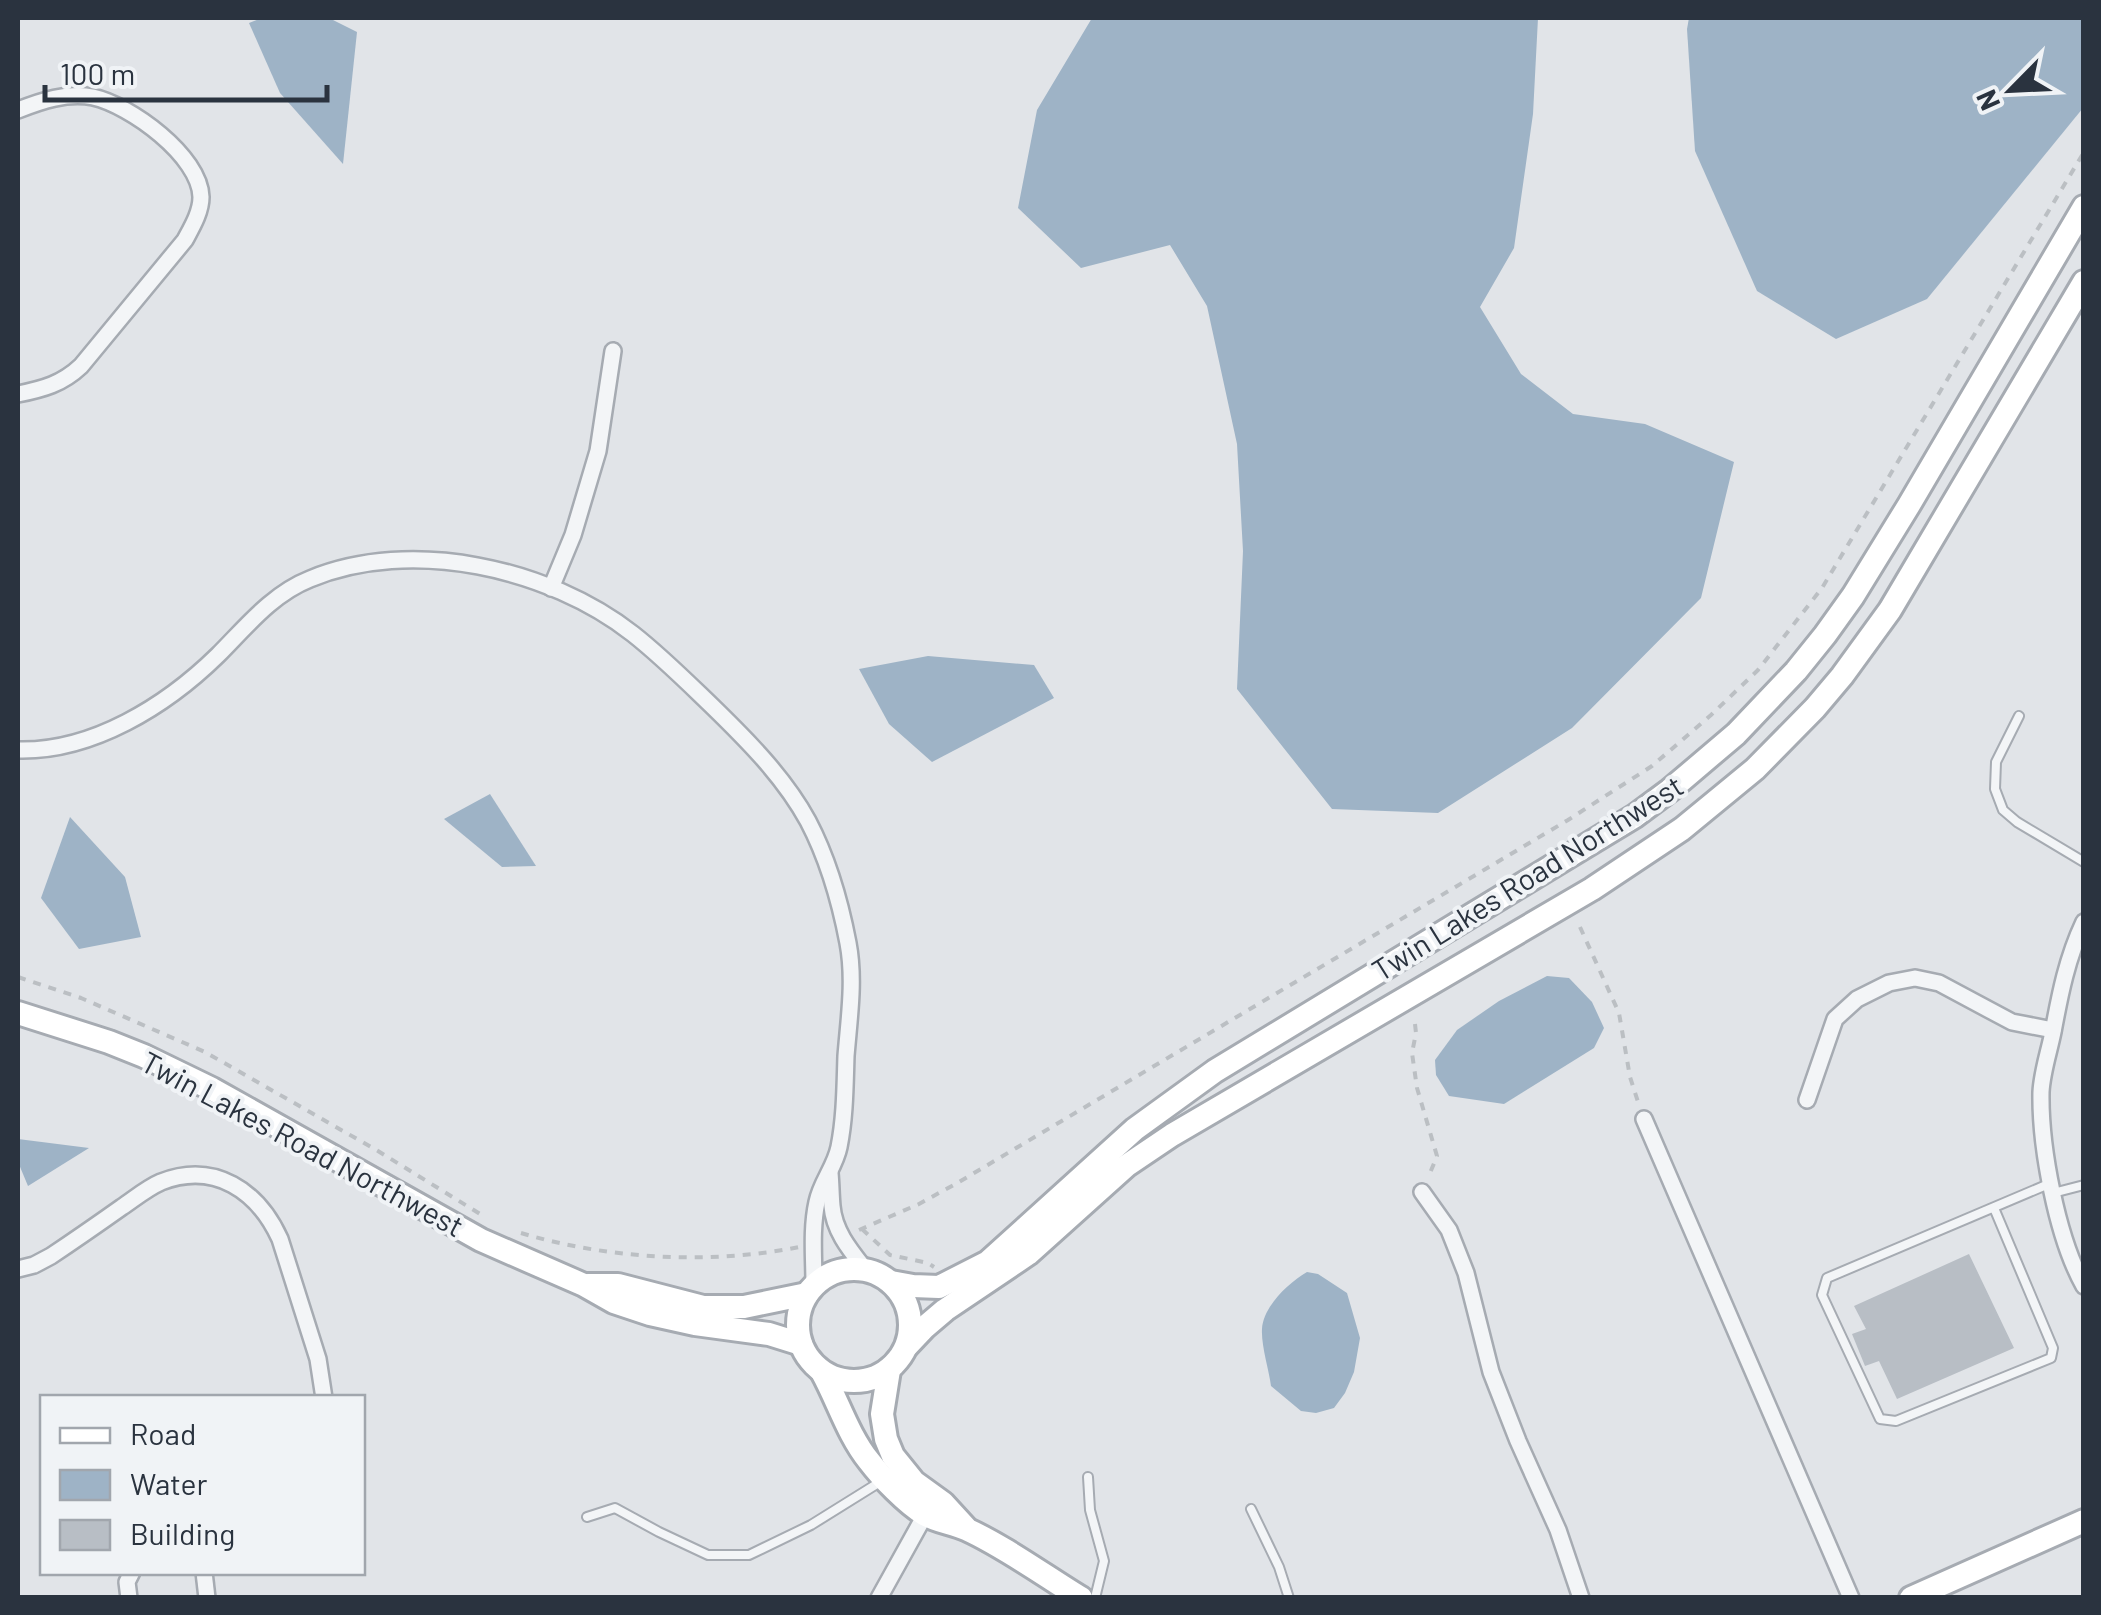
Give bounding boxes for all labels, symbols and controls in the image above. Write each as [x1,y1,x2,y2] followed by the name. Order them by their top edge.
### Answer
[45,40,328,102] scale bar
[1961,40,2061,140] north arrow
[60,55,135,91] text: 100 m
[1968,85,2007,116] text: N
[1365,766,1689,988] street label: Twin Lakes Road Northwest
[136,1043,470,1243] street label: Twin Lakes Road Northwest
[40,1395,365,1575] legend
[130,1415,196,1451] text: Road
[130,1465,208,1501] text: Water
[130,1515,235,1551] text: Building

